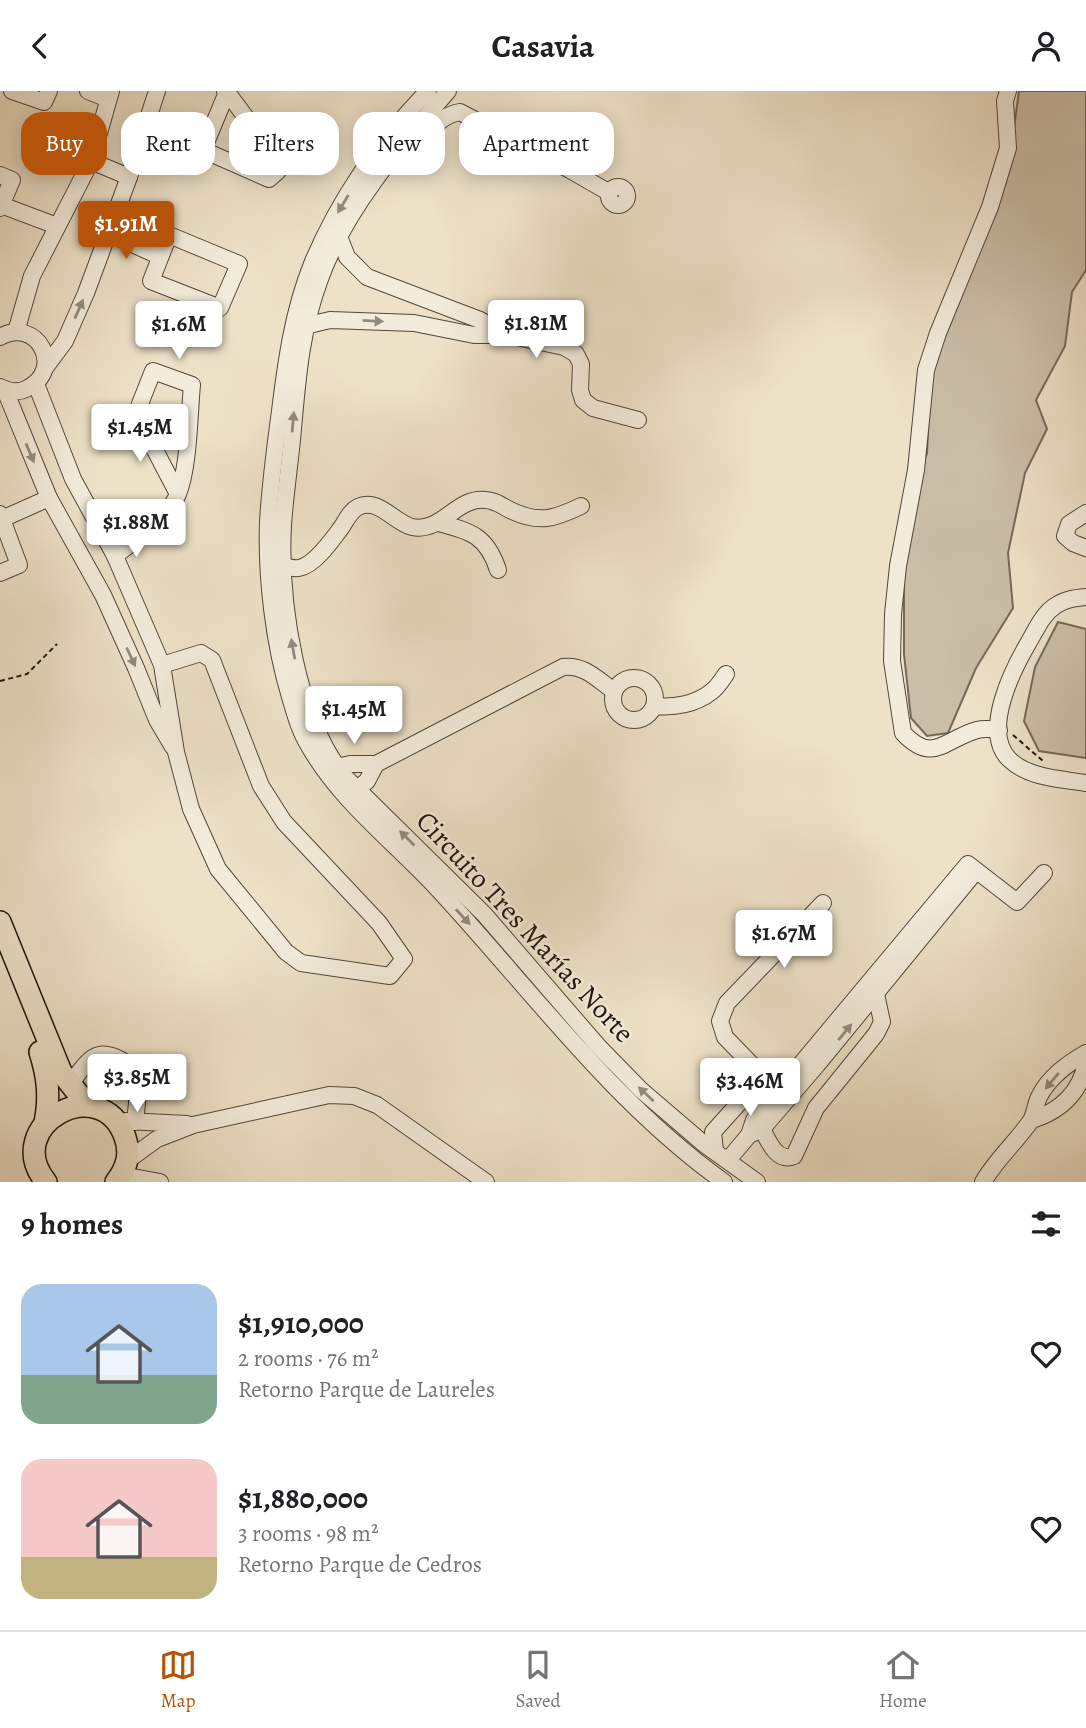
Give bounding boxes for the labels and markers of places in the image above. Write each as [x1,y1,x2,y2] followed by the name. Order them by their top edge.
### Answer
[69,201,183,261] pin: $1.91M
[130,301,228,361] pin: $1.6M
[479,301,593,360] pin: $1.81M
[83,405,197,464] pin: $1.45M
[79,499,193,559] pin: $1.88M
[297,687,411,746] pin: $1.45M
[727,911,841,970] pin: $1.67M
[80,1055,194,1114] pin: $3.85M
[693,1059,807,1118] pin: $3.46M

